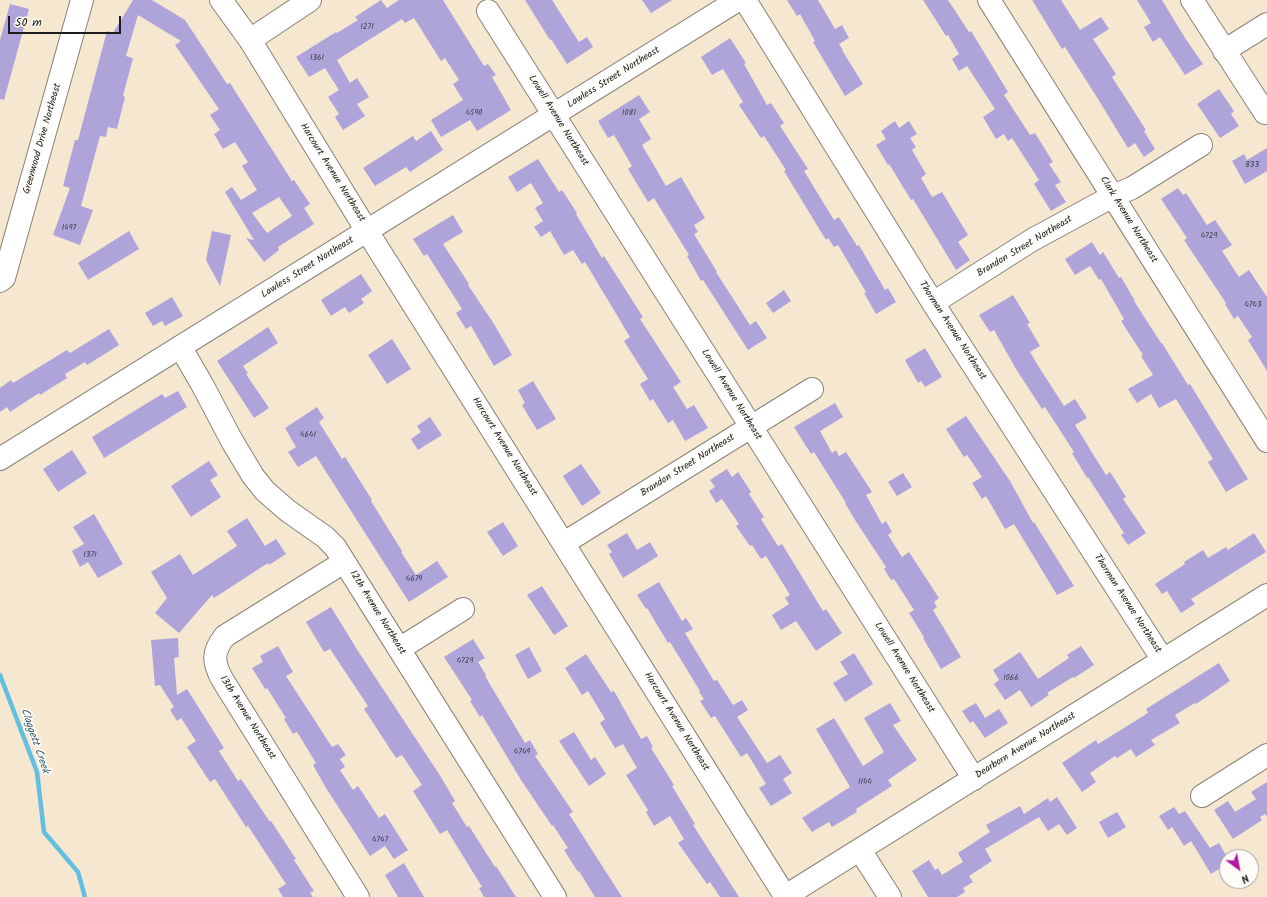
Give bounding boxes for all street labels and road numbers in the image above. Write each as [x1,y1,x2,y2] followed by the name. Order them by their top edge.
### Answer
[565,45,663,111] street label: Lawless Street Northeast
[525,73,591,169] street label: Lowell Avenue Northeast
[21,82,65,196] street label: Greenwood Drive Northeast
[297,121,367,225] street label: Harcourt Avenue Northeast
[1096,175,1160,265] street label: Clark Avenue Northeast
[975,214,1075,280] street label: Brandon Street Northeast
[259,235,357,301] street label: Lawless Street Northeast
[916,279,988,383] street label: Thorman Avenue Northeast
[698,347,764,443] street label: Lowell Avenue Northeast
[469,395,539,499] street label: Harcourt Avenue Northeast
[639,432,737,500] street label: Brandon Street Northeast
[1091,552,1163,656] street label: Thorman Avenue Northeast
[346,569,408,657] street label: 12th Avenue Northeast
[871,620,937,716] street label: Lowell Avenue Northeast
[641,670,711,774] street label: Harcourt Avenue Northeast
[216,674,278,762] street label: 13th Avenue Northeast
[974,710,1078,782] street label: Dearborn Avenue Northeast

